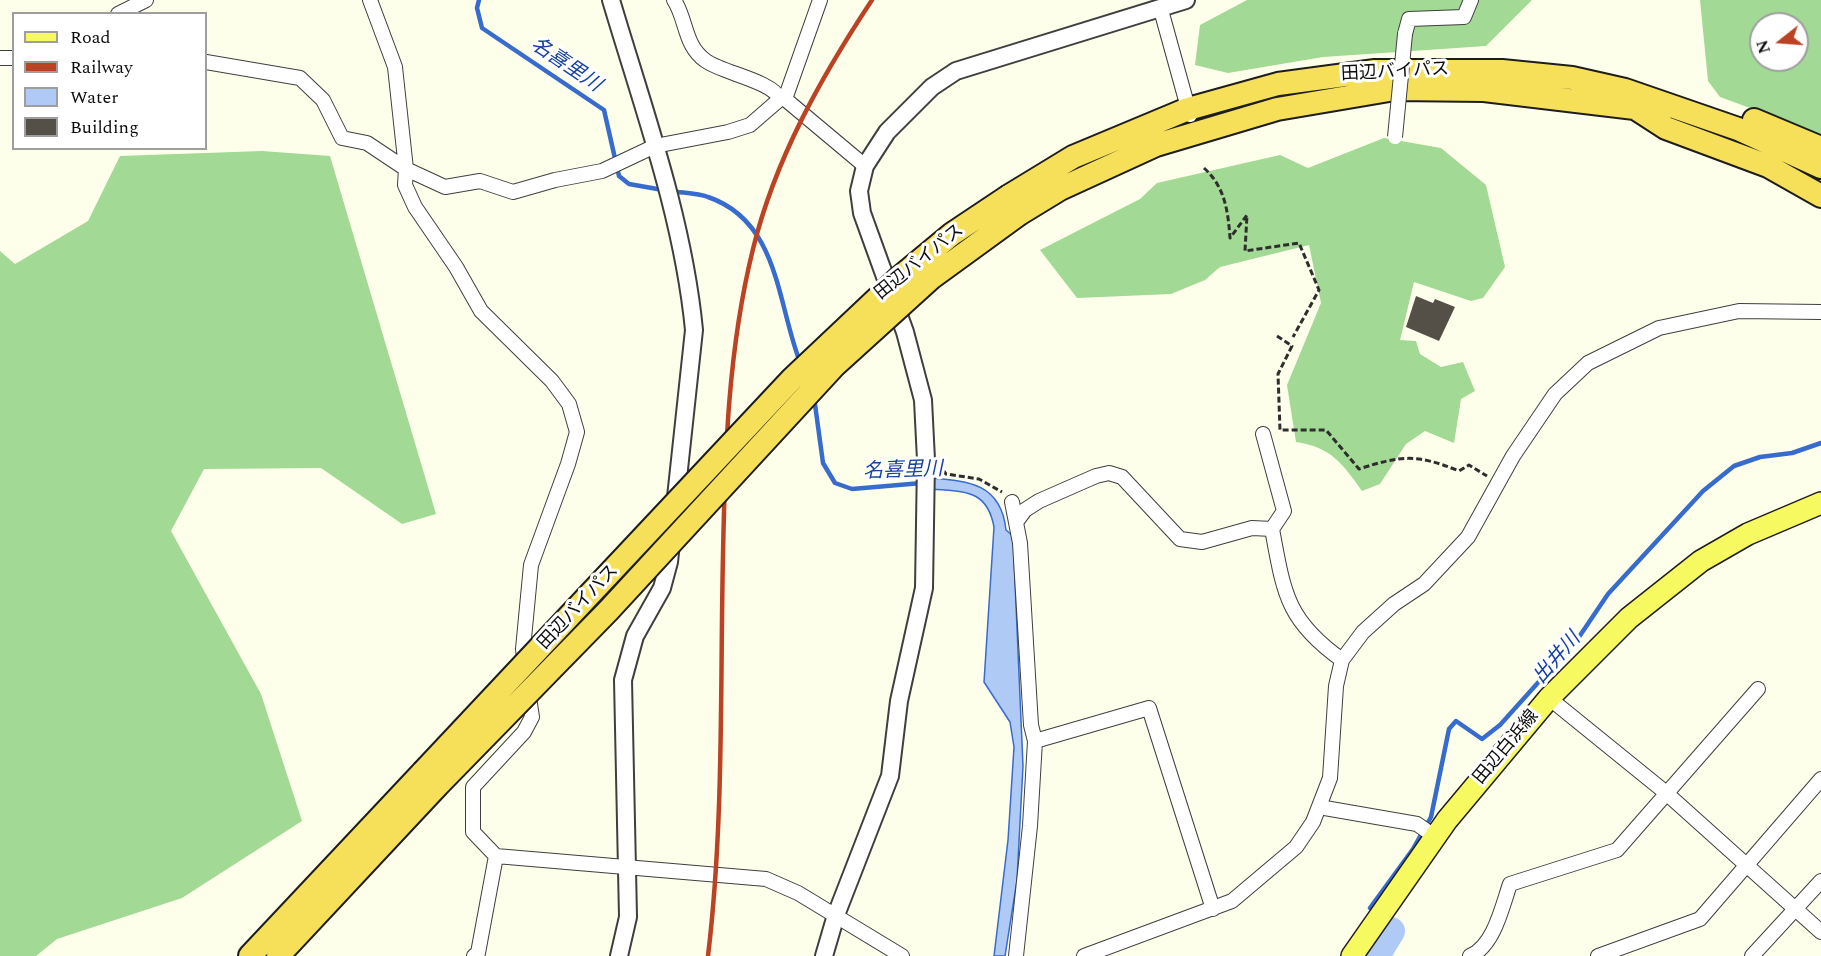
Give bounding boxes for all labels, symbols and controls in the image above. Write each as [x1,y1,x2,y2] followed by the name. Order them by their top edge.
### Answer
[12,12,207,150] legend
[1749,12,1809,72] north arrow
[70,24,111,51] text: Road
[525,34,605,98] water label: 名喜里川
[1750,37,1777,56] text: N
[70,54,133,81] text: Railway
[1341,59,1449,87] street label: 田辺バイパス
[70,84,118,111] text: Water
[70,114,139,141] text: Building
[871,221,969,305] street label: 田辺バイパス
[863,459,943,485] water label: 名喜里川
[534,561,624,655] street label: 田辺バイパス
[1529,628,1587,690] water label: 出井川
[1470,707,1544,789] street label: 田辺白浜線

